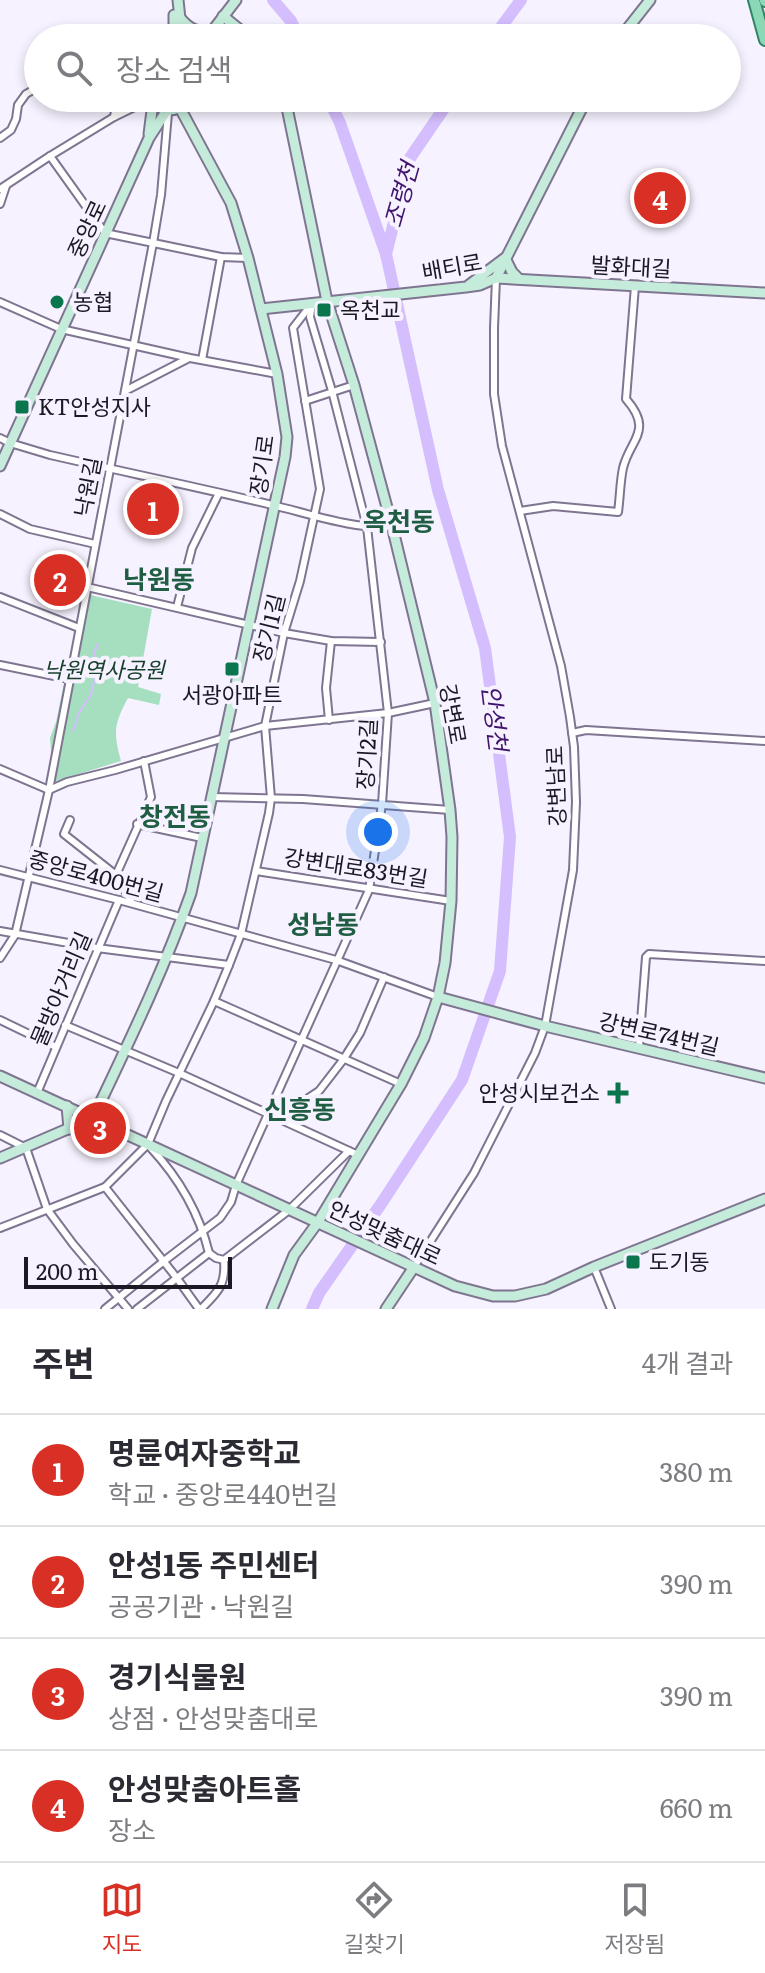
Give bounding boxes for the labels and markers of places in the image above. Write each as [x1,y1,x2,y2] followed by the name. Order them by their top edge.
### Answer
[634,168,686,228] pin: 4
[73,284,113,317] place label: 농협
[340,292,401,325] place label: 옥천교
[48,293,66,311] marker: 농협
[315,301,333,319] marker: 옥천교
[38,389,151,422] place label: KT안성지사
[13,398,31,416] marker: KT안성지사
[127,479,179,539] pin: 1
[34,550,86,610] pin: 2
[223,660,241,678] marker: 서광아파트
[181,677,283,710] place label: 서광아파트
[479,1075,600,1108] place label: 안성시보건소
[607,1082,629,1104] marker: 안성시보건소
[74,1098,126,1158] pin: 3
[649,1244,710,1277] place label: 도기동
[624,1253,642,1271] marker: 도기동

